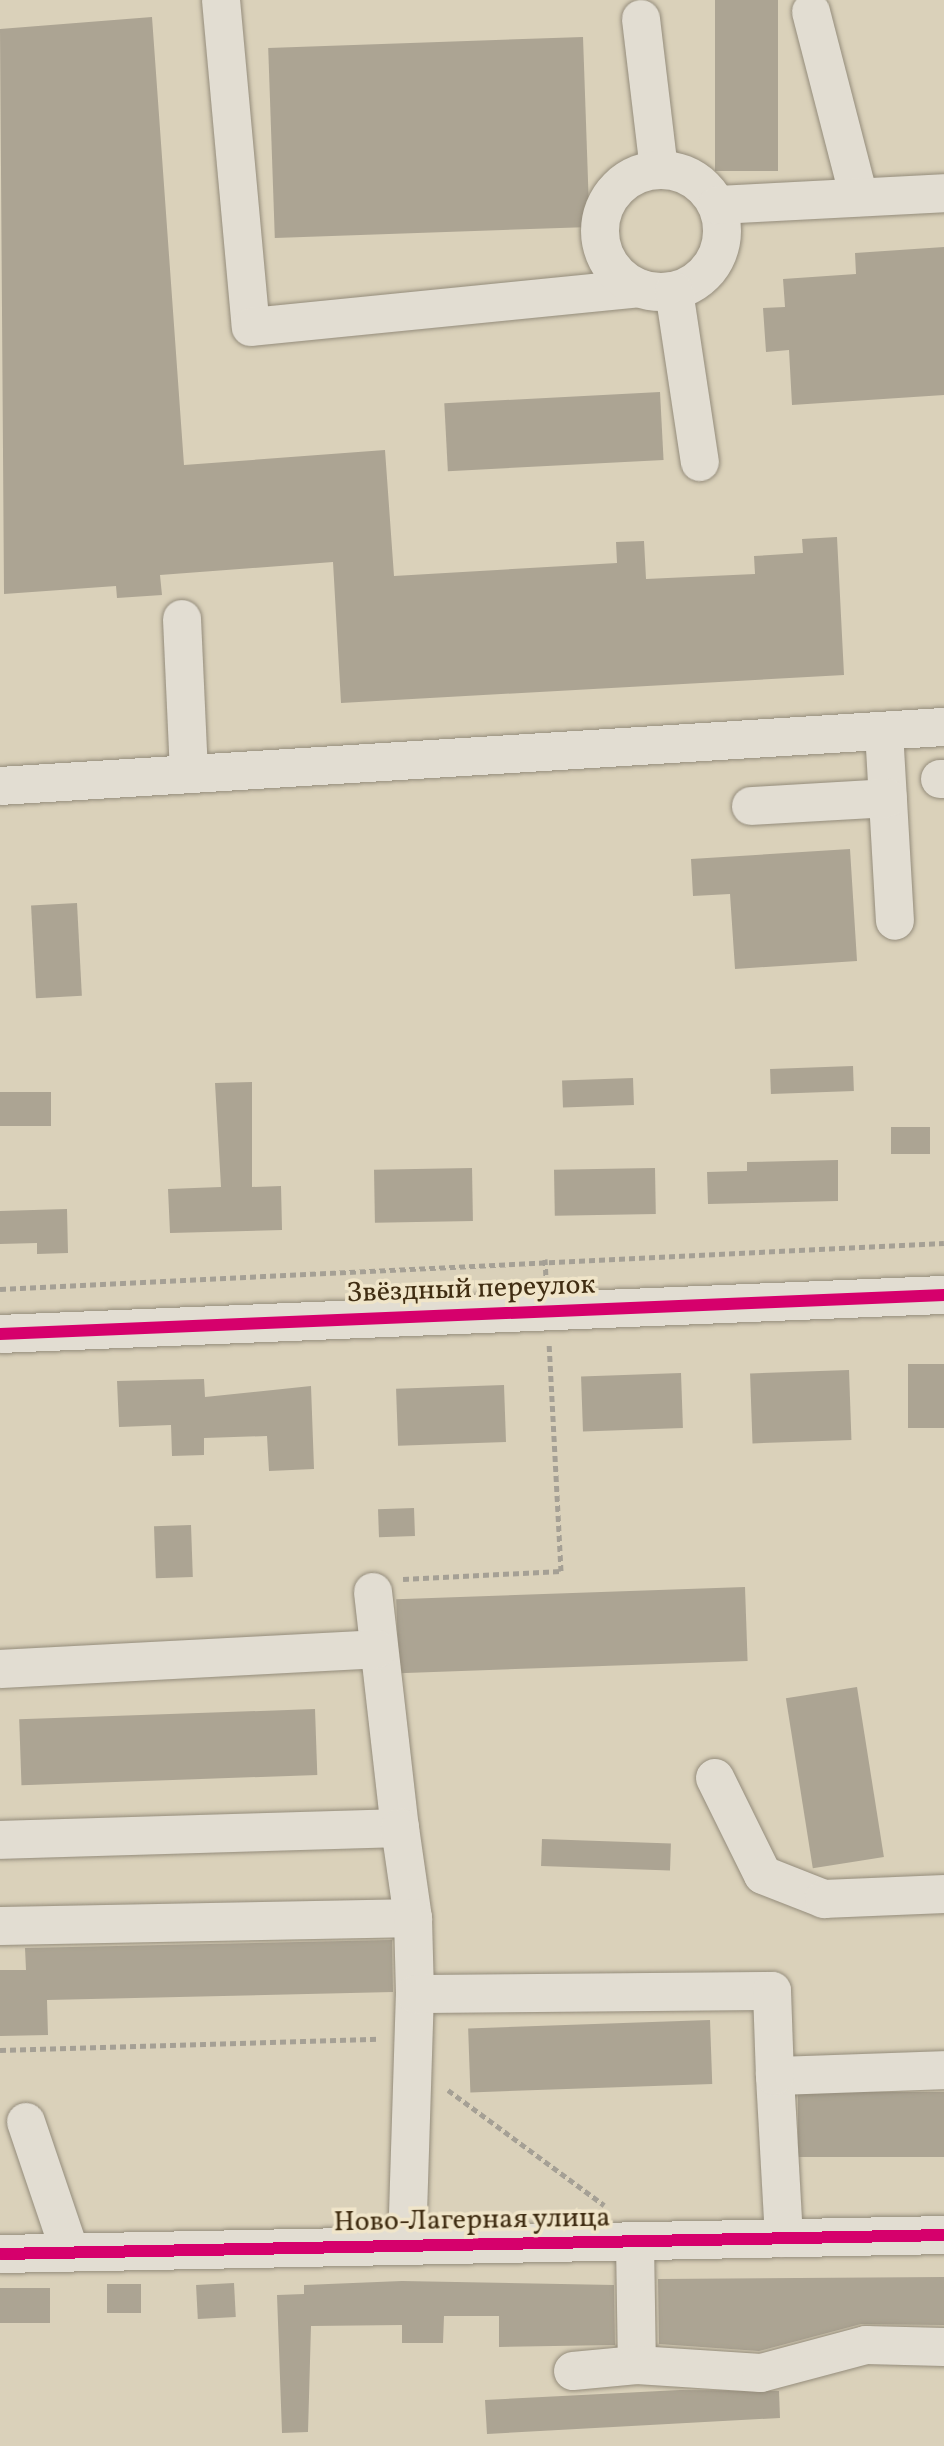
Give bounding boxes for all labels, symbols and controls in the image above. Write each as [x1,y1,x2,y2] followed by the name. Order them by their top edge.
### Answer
[346,1269,596,1311] street label: Звёздный переулок
[333,2202,611,2240] street label: Ново-Лагерная улица

